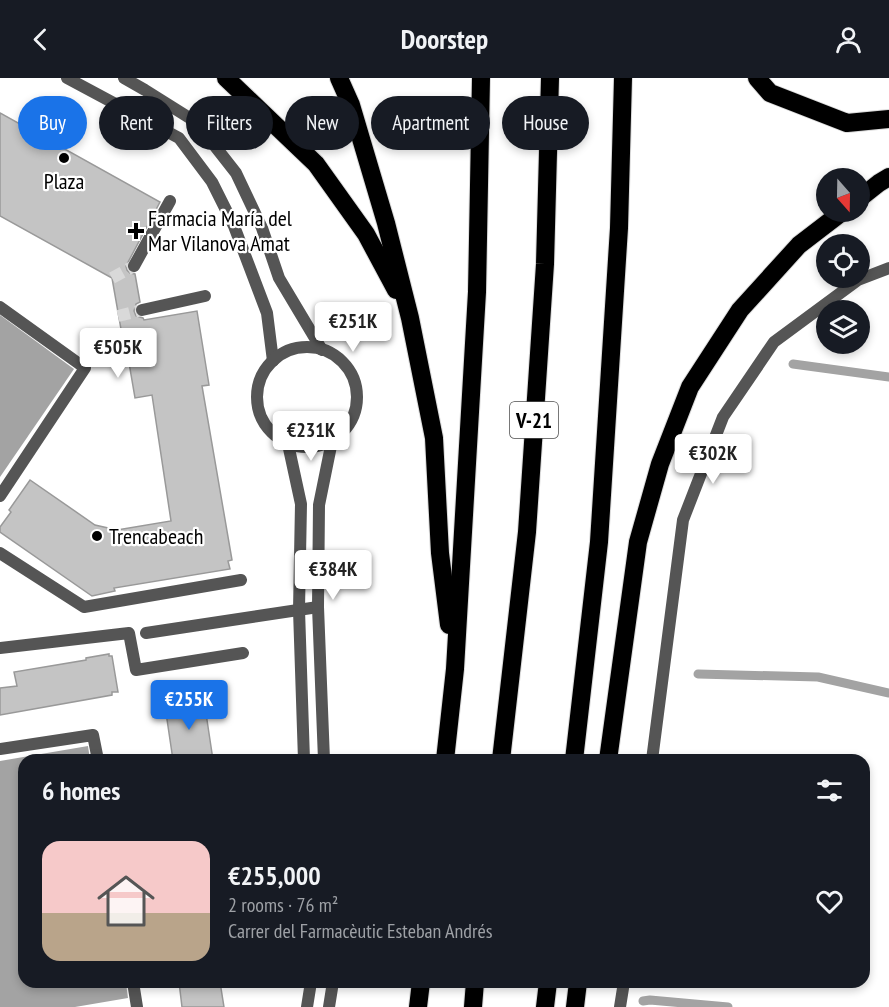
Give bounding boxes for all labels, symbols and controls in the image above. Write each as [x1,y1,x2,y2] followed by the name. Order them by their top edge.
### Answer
[401,22,488,56] text: Doorstep
[24,23,57,56] icon: back
[832,23,865,56] icon: person
[18,96,87,150] chip: Buy
[99,96,174,150] chip: Rent
[186,96,273,150] chip: Filters
[285,96,359,150] chip: New
[371,96,490,150] chip: Apartment
[502,96,589,150] chip: House
[57,151,71,165] marker: Plaza
[44,167,84,195] place label: Plaza
[816,168,870,222] north arrow
[816,168,870,354] map controls
[148,204,293,257] place label: Farmacia María del Mar Vilanova Amat
[129,224,143,238] marker: Farmacia María del Mar Vilanova Amat
[816,234,870,288] button: locate
[816,300,870,354] button: layers
[311,302,395,353] pin: €251K
[329,308,377,334] text: €251K
[76,328,160,379] pin: €505K
[94,334,142,360] text: €505K
[510,402,558,438] road number: V-21
[269,411,353,462] pin: €231K
[287,417,335,443] text: €231K
[671,434,755,485] pin: €302K
[689,440,737,466] text: €302K
[109,522,203,550] place label: Trencabeach
[90,529,104,543] marker: Trencabeach
[291,550,375,601] pin: €384K
[309,556,357,582] text: €384K
[147,680,231,731] pin: €255K
[165,686,213,712] text: €255K
[42,774,120,807] text: 6 homes
[813,774,846,807] icon: filters
[228,859,321,892] text: €255,000
[90,865,162,937] icon: home
[813,885,846,918] icon: heart
[228,892,338,918] text: 2 rooms · 76 m²
[228,918,492,944] text: Carrer del Farmacèutic Esteban Andrés

